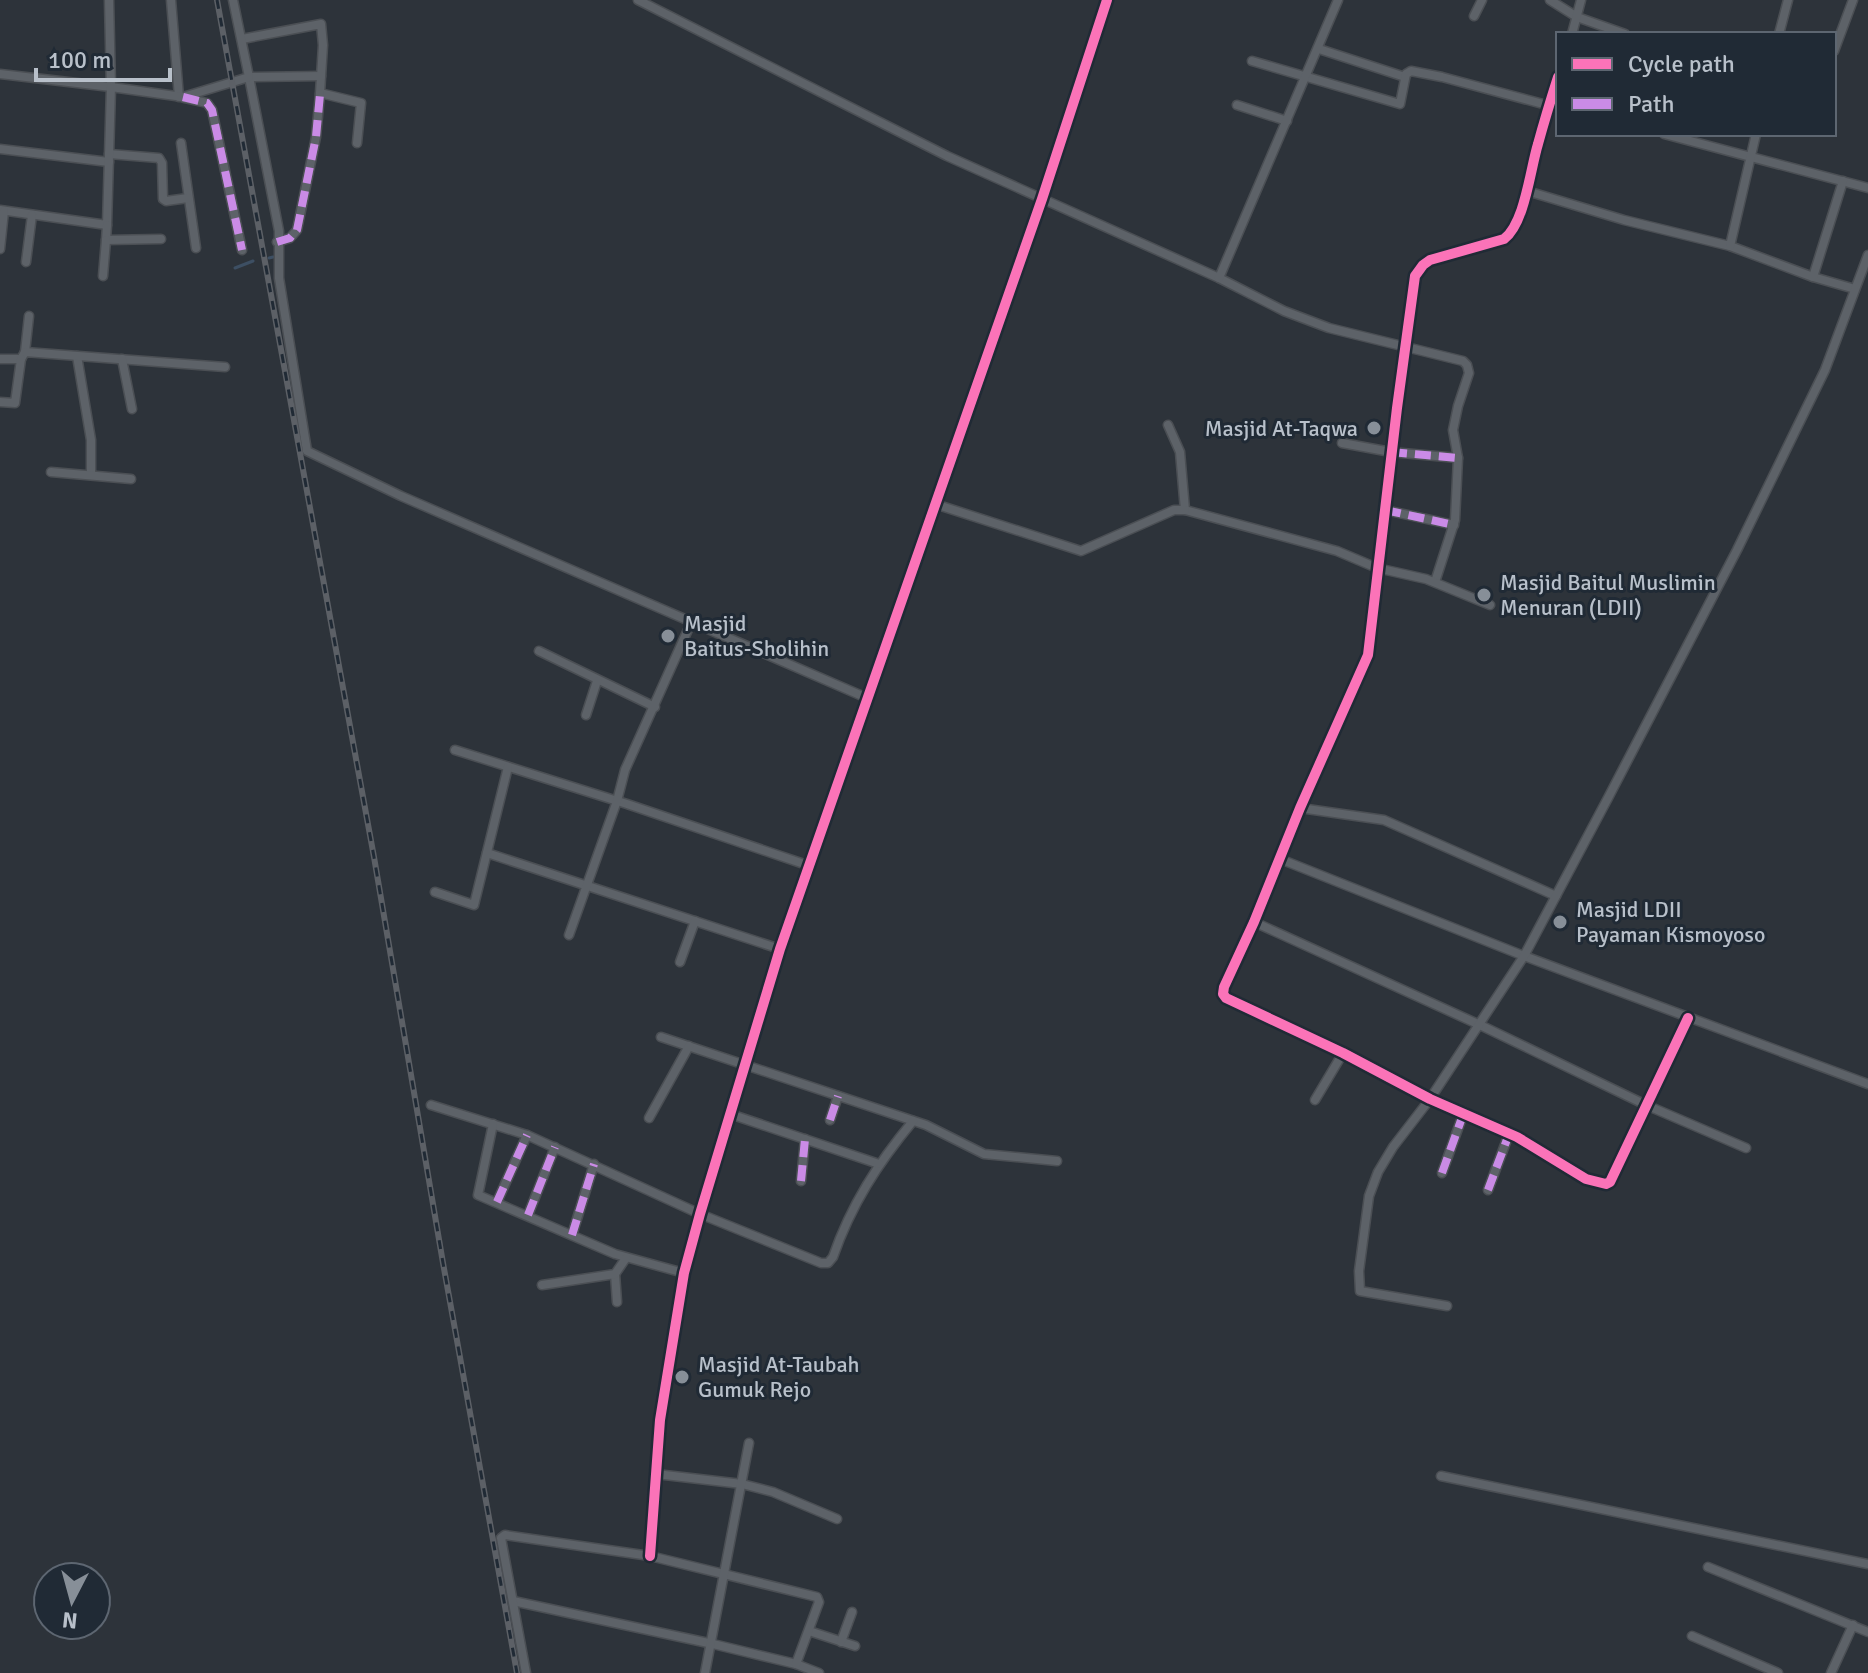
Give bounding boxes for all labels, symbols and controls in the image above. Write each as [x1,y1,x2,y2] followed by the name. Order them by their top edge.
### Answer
[36,32,170,82] scale bar
[1556,32,1836,136] legend
[48,45,111,75] text: 100 m
[1628,49,1735,79] text: Cycle path
[1628,89,1674,119] text: Path
[1205,415,1358,442] place label: Masjid At-Taqwa
[1365,419,1383,437] marker: Masjid At-Taqwa
[1500,569,1716,621] place label: Masjid Baitul Muslimin Menuran (LDII)
[1475,586,1493,604] marker: Masjid Baitul Muslimin Menuran (LDII)
[684,610,829,662] place label: Masjid Baitus-Sholihin
[659,627,677,645] marker: Masjid Baitus-Sholihin
[1576,896,1765,948] place label: Masjid LDII Payaman Kismoyoso
[1551,913,1569,931] marker: Masjid LDII Payaman Kismoyoso
[698,1351,860,1403] place label: Masjid At-Taubah Gumuk Rejo
[673,1368,691,1386] marker: Masjid At-Taubah Gumuk Rejo
[32,1561,112,1641] north arrow
[61,1606,79,1635] text: N

